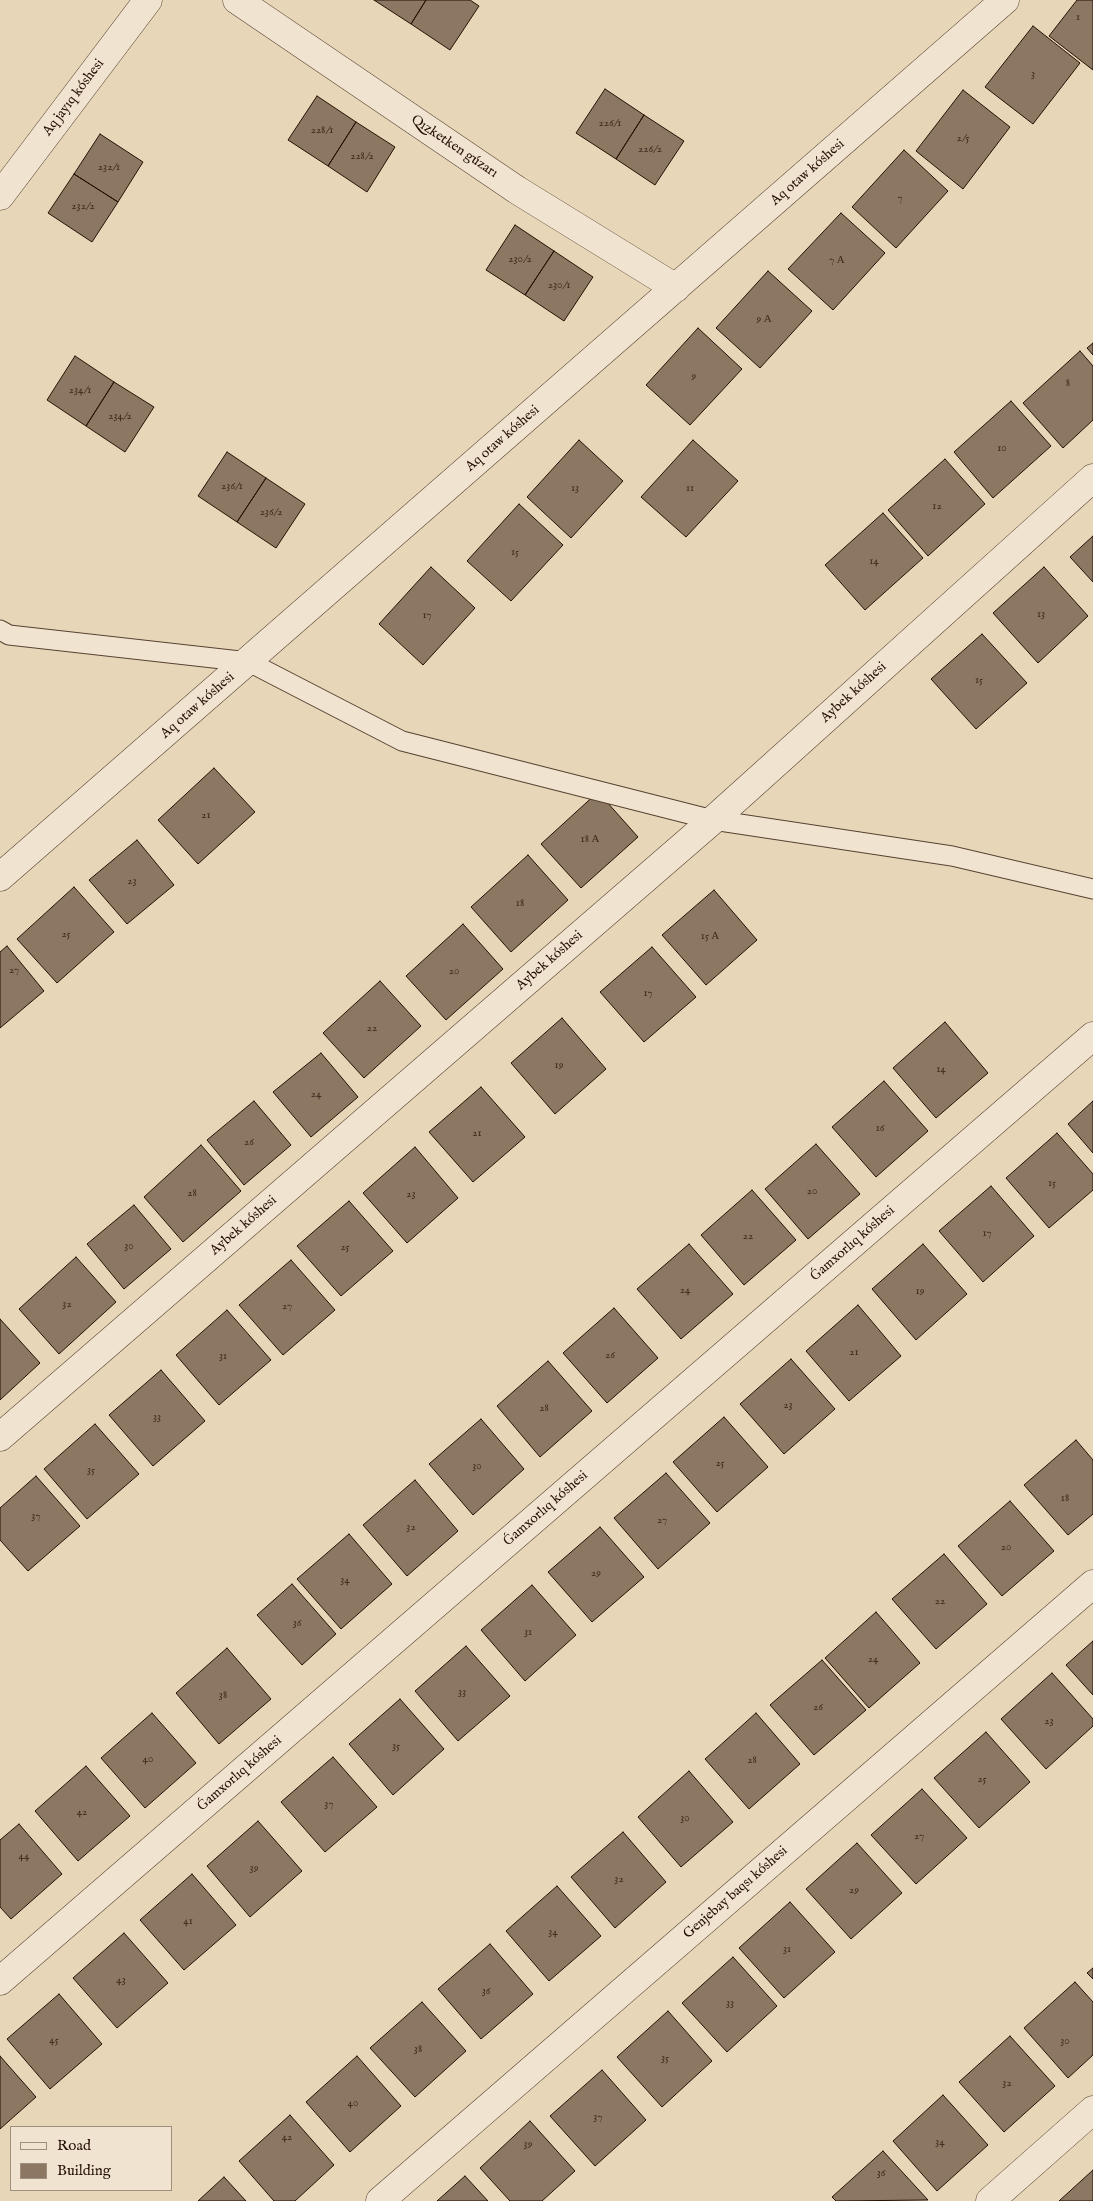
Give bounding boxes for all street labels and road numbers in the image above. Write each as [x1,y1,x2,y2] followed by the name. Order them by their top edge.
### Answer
[40,56,108,140] street label: Aq jayıq kóshesi
[407,112,501,182] street label: Qızketken gúzarı
[768,136,848,210] street label: Aq otaw kóshesi
[463,402,543,476] street label: Aq otaw kóshesi
[818,659,890,727] street label: Aybek kóshesi
[158,669,238,743] street label: Aq otaw kóshesi
[513,927,587,995] street label: Aybek kóshesi
[207,1192,281,1260] street label: Aybek kóshesi
[807,1203,899,1285] street label: Ǵamxorlıq kóshesi
[500,1468,592,1550] street label: Ǵamxorlıq kóshesi
[194,1733,286,1815] street label: Ǵamxorlıq kóshesi
[680,1843,792,1943] street label: Genjebay baqsı kóshesi

